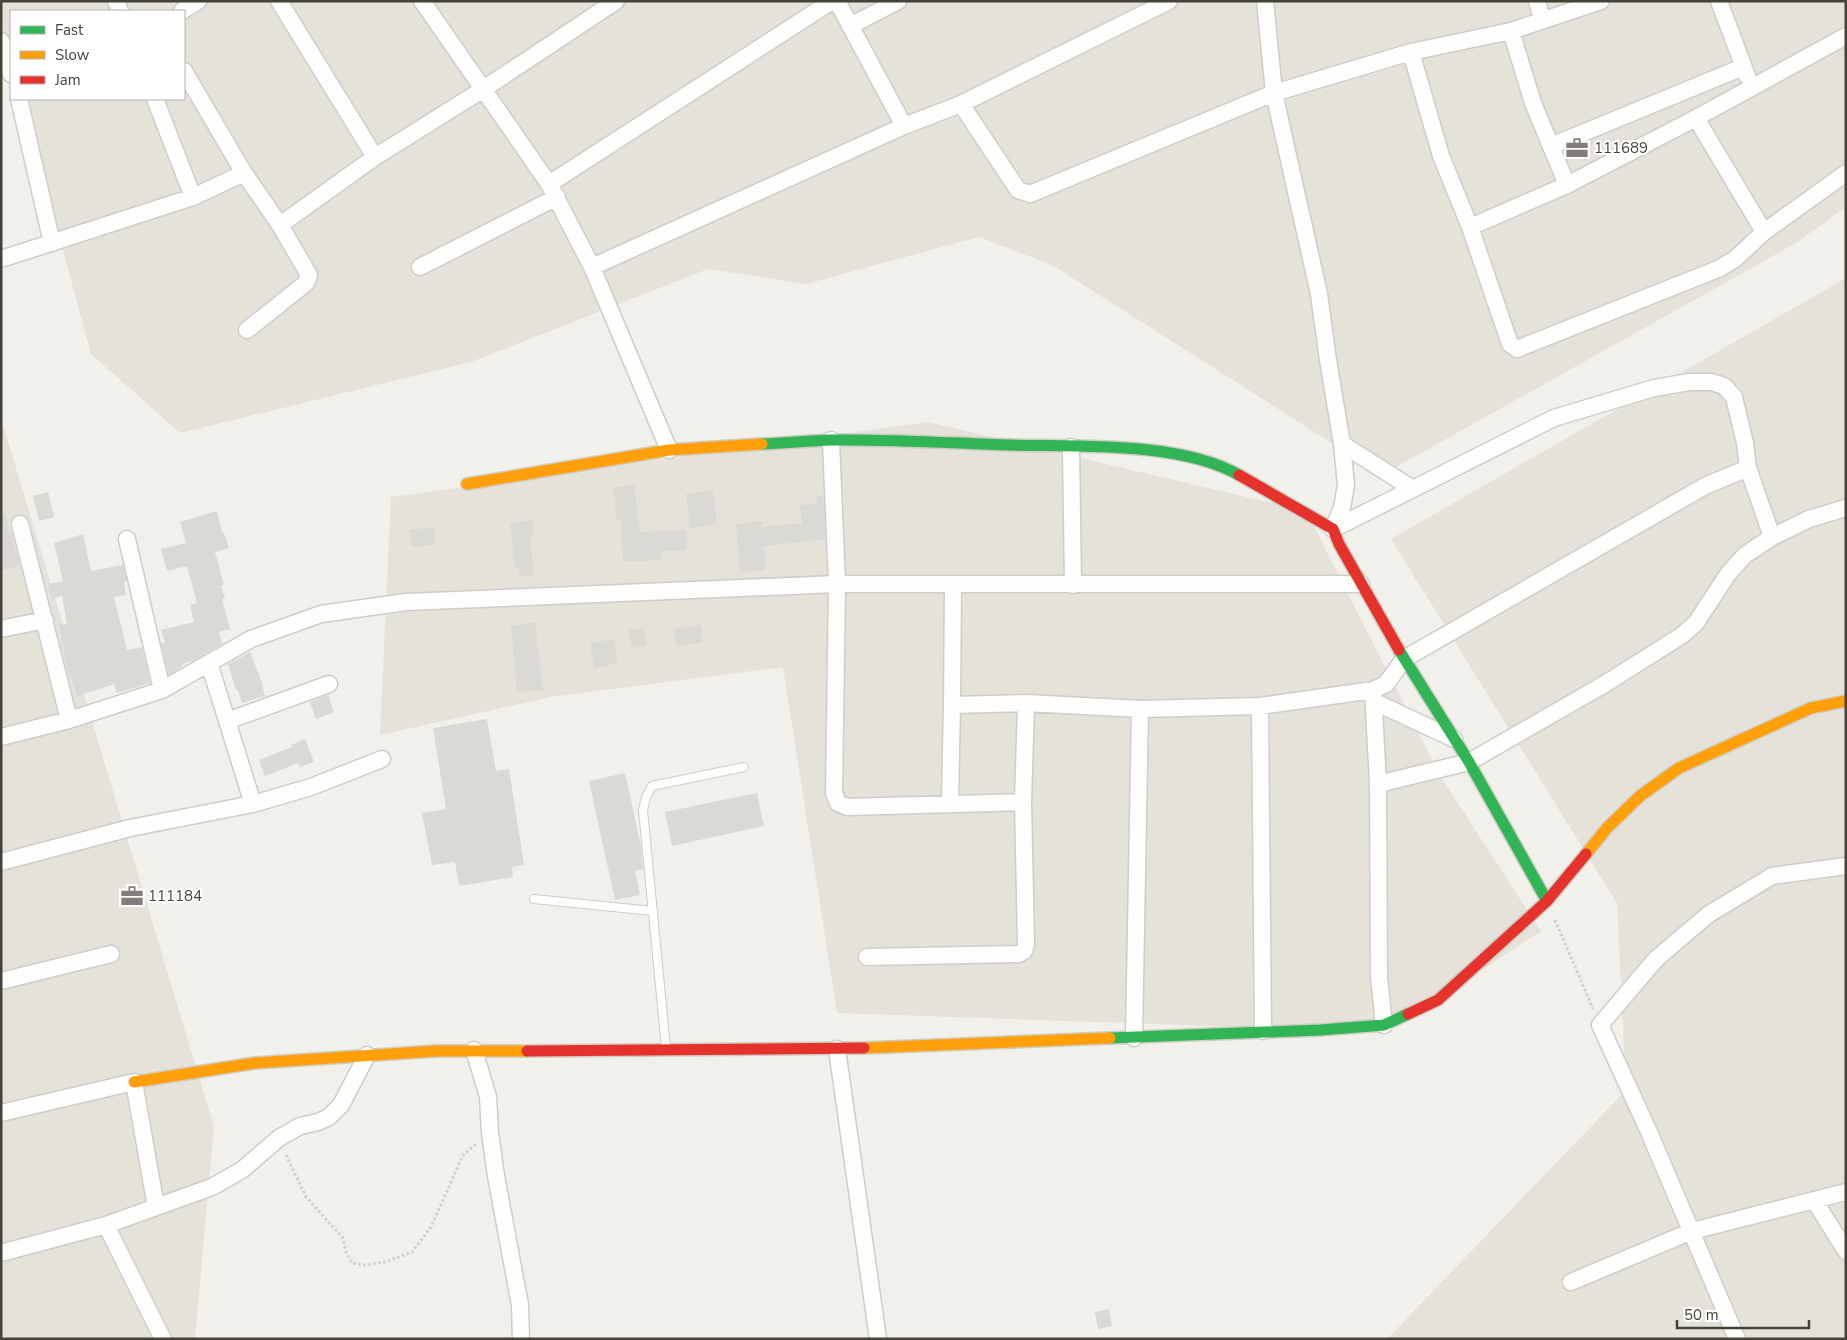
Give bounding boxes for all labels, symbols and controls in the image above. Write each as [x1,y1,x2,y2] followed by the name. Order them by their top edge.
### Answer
[10,10,185,100] legend
[55,20,84,40] text: Fast
[55,45,90,65] text: Slow
[54,70,81,90] text: Jam
[1564,135,1590,161] office icon: 111689
[1594,138,1648,158] place label: 111689
[119,883,145,909] office icon: 111184
[148,886,202,906] place label: 111184
[1677,1298,1810,1330] scale bar
[1684,1305,1719,1325] text: 50 m

